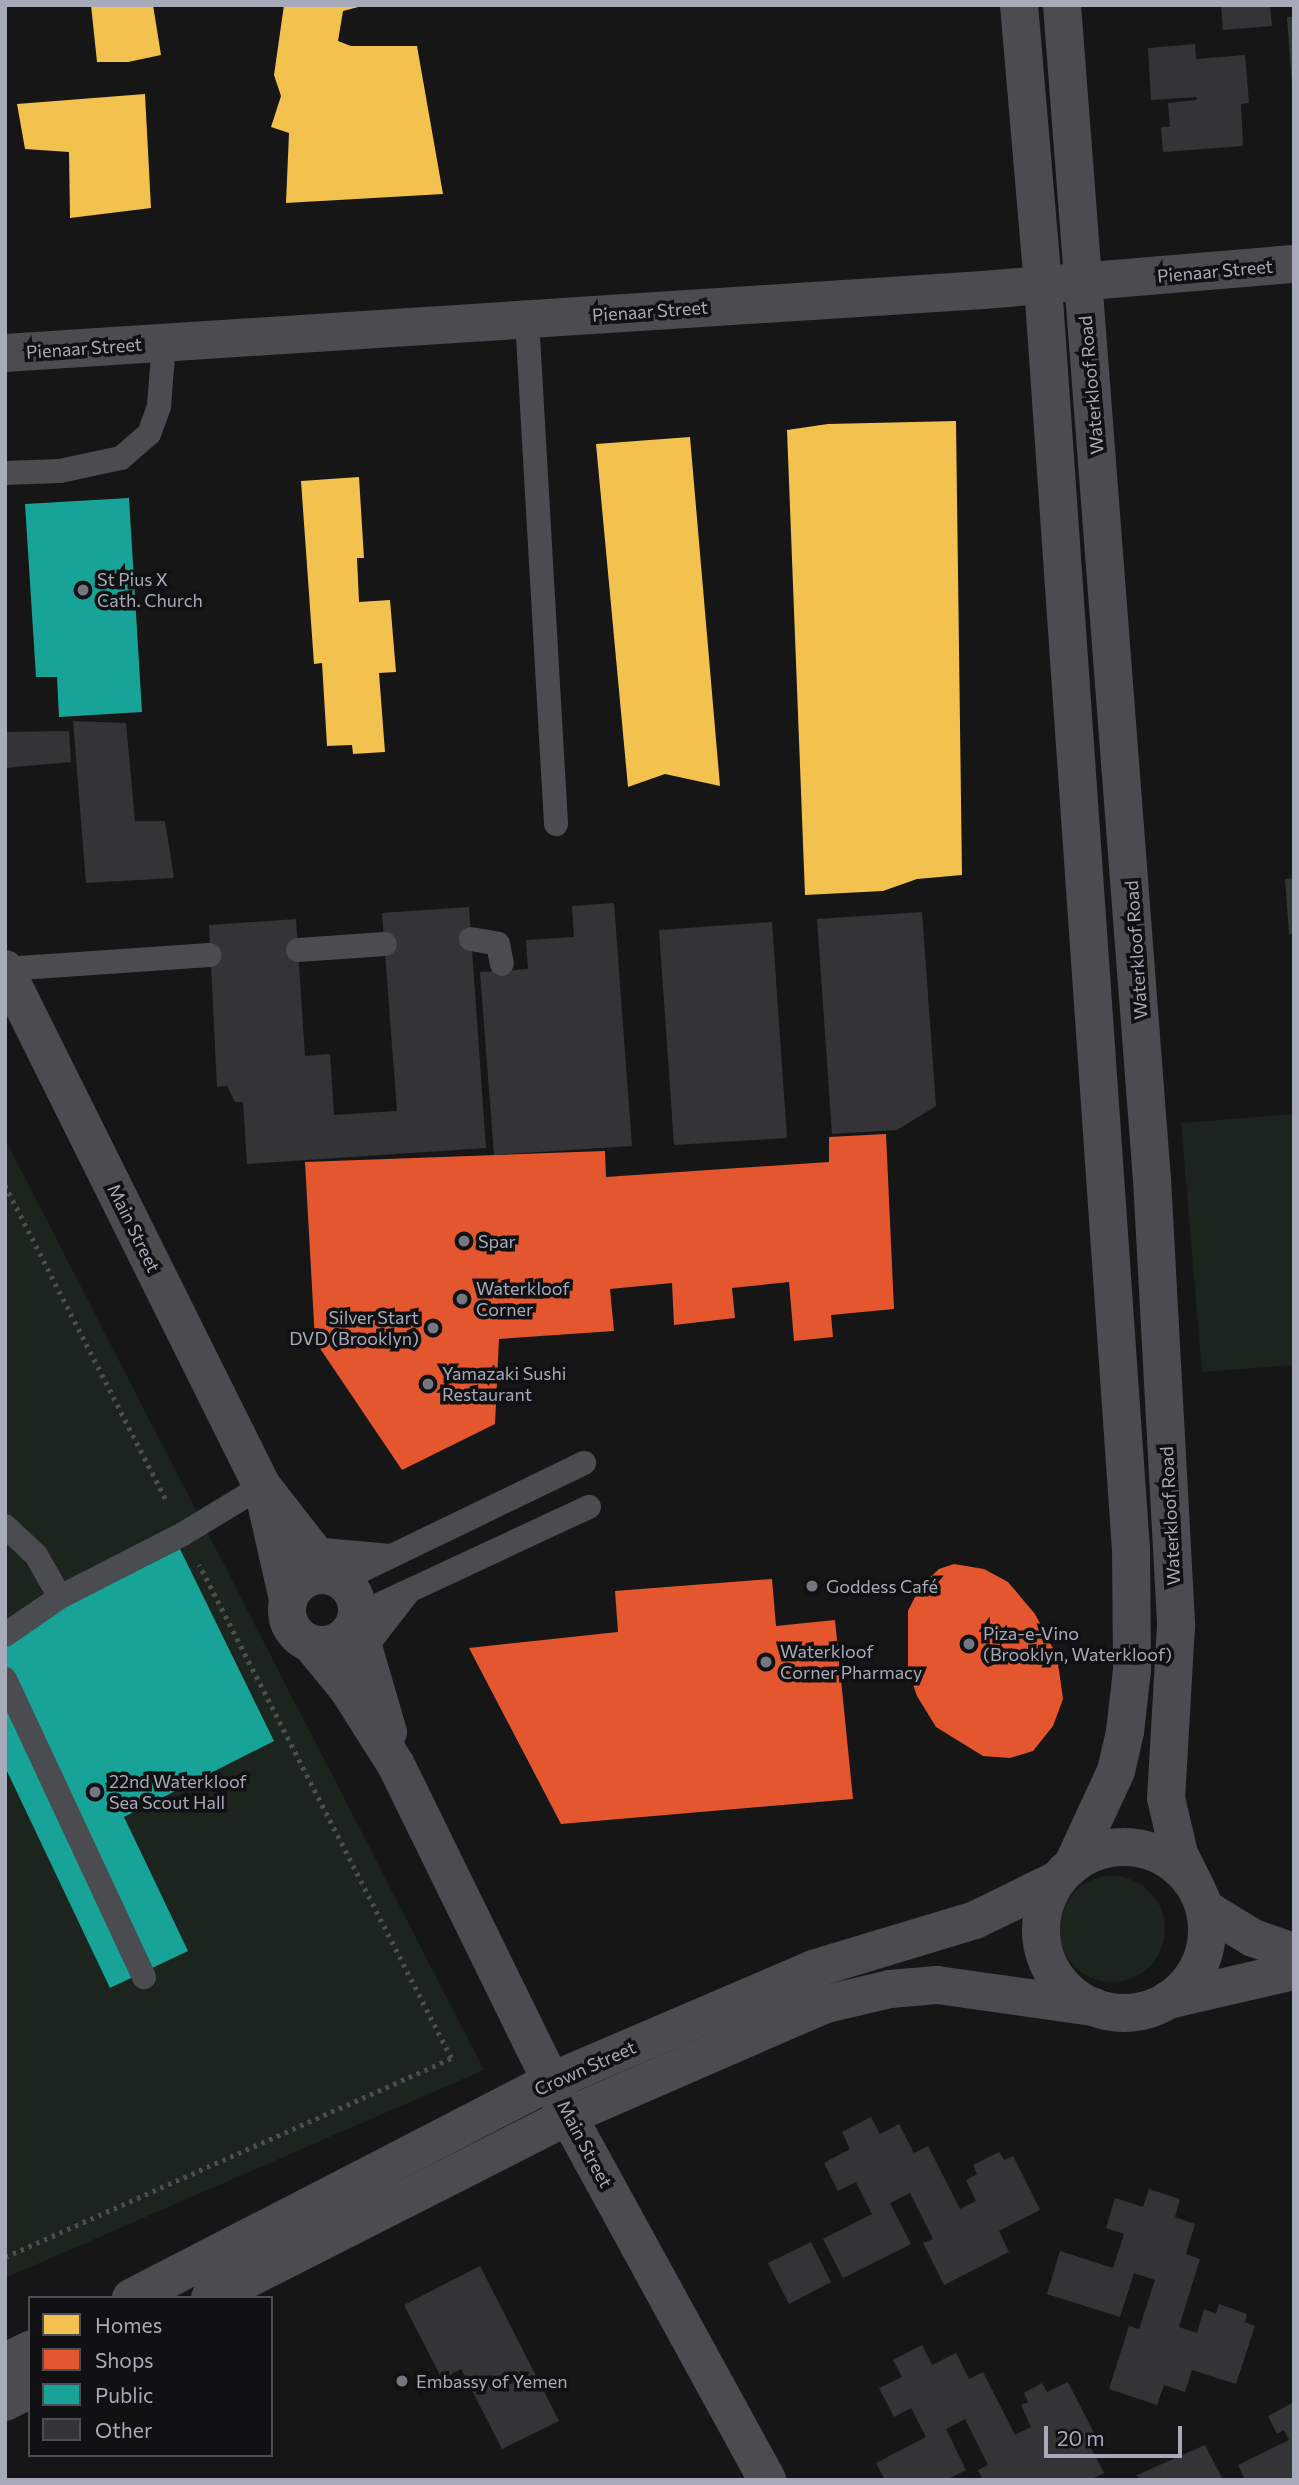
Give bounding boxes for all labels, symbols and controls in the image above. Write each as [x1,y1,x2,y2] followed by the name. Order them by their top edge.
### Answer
[1156,255,1274,287] street label: Pienaar Street
[591,296,709,326] street label: Pienaar Street
[1074,315,1108,455] street label: Waterkloof Road
[25,333,143,363] street label: Pienaar Street
[97,569,203,612] place label: St Pius X Cath. Church
[75,582,91,598] marker: St Pius X Cath. Church
[1120,880,1152,1020] street label: Waterkloof Road
[103,1180,165,1276] street label: Main Street
[478,1230,516,1252] place label: Spar
[456,1233,472,1249] marker: Spar
[476,1278,570,1320] place label: Waterkloof Corner
[454,1291,470,1307] marker: Waterkloof Corner
[289,1307,419,1350] place label: Silver Start DVD (Brooklyn)
[425,1320,441,1336] marker: Silver Start DVD (Brooklyn)
[442,1363,566,1406] place label: Yamazaki Sushi Restaurant
[420,1376,436,1392] marker: Yamazaki Sushi Restaurant
[1156,1446,1184,1586] street label: Waterkloof Road
[826,1575,938,1597] place label: Goddess Café
[804,1578,820,1594] marker: Goddess Café
[983,1623,1172,1666] place label: Piza-e-Vino (Brooklyn, Waterkloof)
[961,1636,977,1652] marker: Piza-e-Vino (Brooklyn, Waterkloof)
[780,1641,922,1684] place label: Waterkloof Corner Pharmacy
[758,1654,774,1670] marker: Waterkloof Corner Pharmacy
[109,1771,247,1814] place label: 22nd Waterkloof Sea Scout Hall
[87,1784,103,1800] marker: 22nd Waterkloof Sea Scout Hall
[531,2036,639,2100] street label: Crown Street
[553,2097,617,2191] street label: Main Street
[28,2296,273,2457] legend
[95,2312,162,2337] text: Homes
[95,2347,154,2372] text: Shops
[416,2370,568,2392] place label: Embassy of Yemen
[394,2373,410,2389] marker: Embassy of Yemen
[95,2382,153,2407] text: Public
[1047,2412,1185,2456] scale bar
[95,2417,152,2442] text: Other
[1057,2425,1105,2450] text: 20 m

